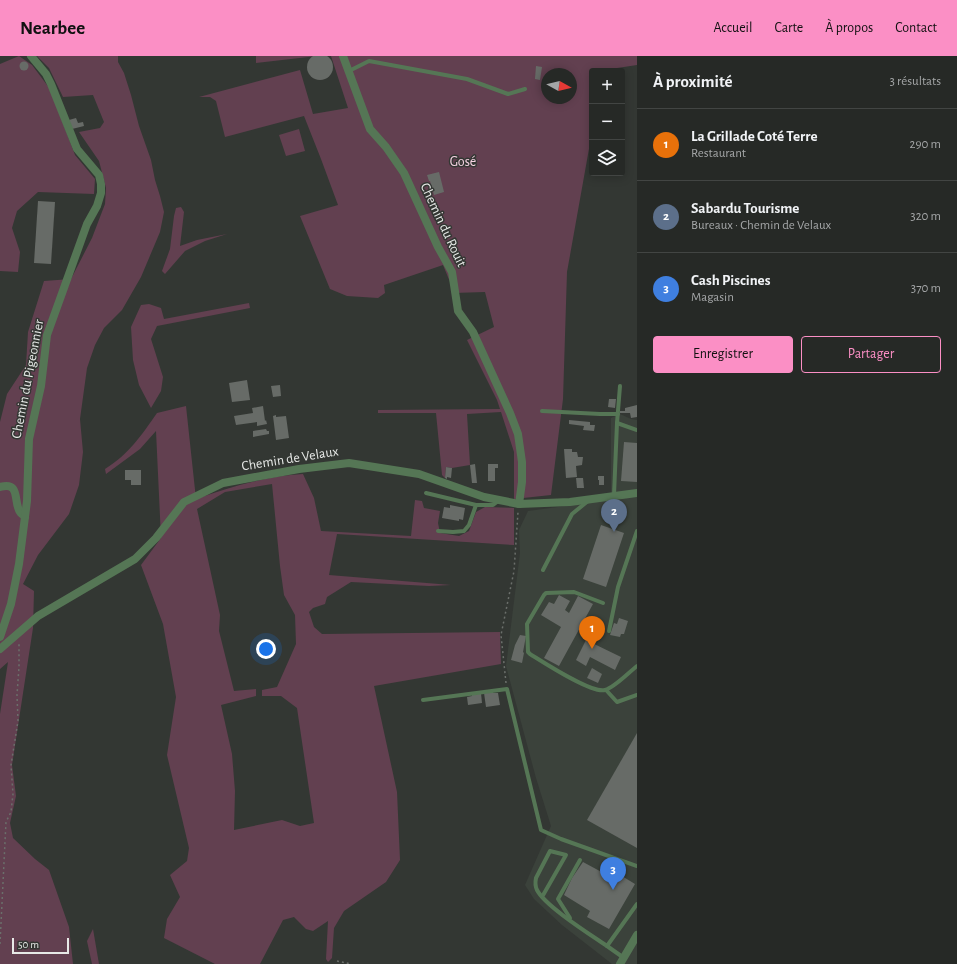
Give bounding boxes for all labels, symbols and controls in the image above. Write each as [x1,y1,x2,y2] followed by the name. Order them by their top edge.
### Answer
[20,19,85,38] text: Nearbee
[713,21,752,35] text: Accueil
[774,21,803,35] text: Carte
[825,21,873,35] text: À propos
[895,21,937,35] text: Contact
[541,68,577,104] north arrow
[589,68,625,176] map controls
[589,68,625,104] button: +
[653,73,733,90] text: À proximité
[890,75,941,88] text: 3 résultats
[589,104,625,140] button: −
[691,129,818,144] text: La Grillade Coté Terre
[664,138,668,151] text: 1
[910,138,941,151] text: 290 m
[589,140,625,176] button: layers
[691,147,746,160] text: Restaurant
[450,155,476,169] park label: Gosé
[417,181,469,270] street label: Chemin du Rouit
[691,201,799,216] text: Sabardu Tourisme
[663,210,669,223] text: 2
[910,210,941,223] text: 320 m
[691,219,831,232] text: Bureaux · Chemin de Velaux
[691,273,770,288] text: Cash Piscines
[663,282,669,295] text: 3
[911,282,941,295] text: 370 m
[691,291,734,304] text: Magasin
[10,318,47,440] street label: Chemin du Pigeonnier
[653,336,793,373] button: Enregistrer
[801,336,941,373] button: Partager
[240,444,340,474] street label: Chemin de Velaux
[601,499,627,532] pin: 2
[579,616,605,649] pin: 1
[256,639,276,659] your location
[600,857,626,890] pin: 3
[12,936,69,955] scale bar
[18,939,39,950] text: 50 m

